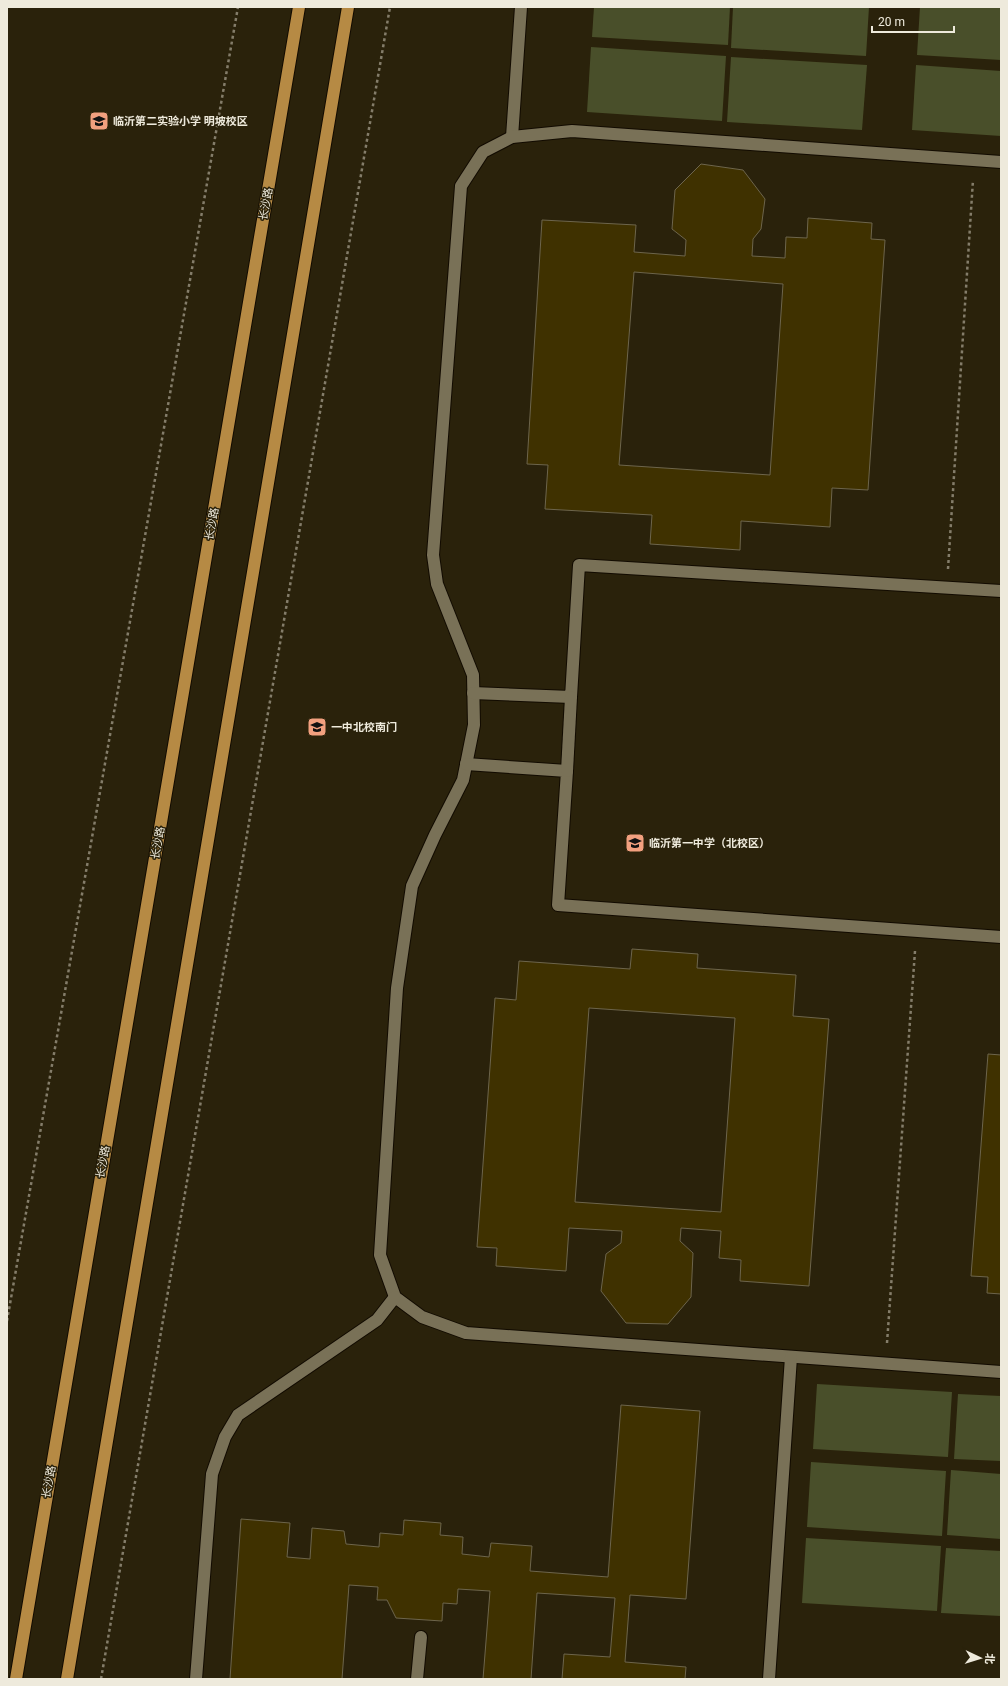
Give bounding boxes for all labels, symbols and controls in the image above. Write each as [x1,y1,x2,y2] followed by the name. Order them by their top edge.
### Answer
[872,8,954,34] scale bar
[878,15,905,29] text: 20 m
[88,110,110,132] school or university icon: 临沂第二实验小学 明坡校区
[113,115,248,128] place label: 临沂第二实验小学 明坡校区
[257,187,275,221] street label: 长沙路
[203,507,221,541] street label: 长沙路
[306,716,328,738] school or university icon: 一中北校南门
[331,721,397,734] place label: 一中北校南门
[149,826,167,860] street label: 长沙路
[624,832,646,854] school or university icon: 临沂第一中学（北校区）
[649,837,770,850] place label: 临沂第一中学（北校区）
[94,1145,112,1179] street label: 长沙路
[40,1465,58,1499] street label: 长沙路
[960,1638,1000,1678] north arrow
[983,1653,996,1665] text: 北

